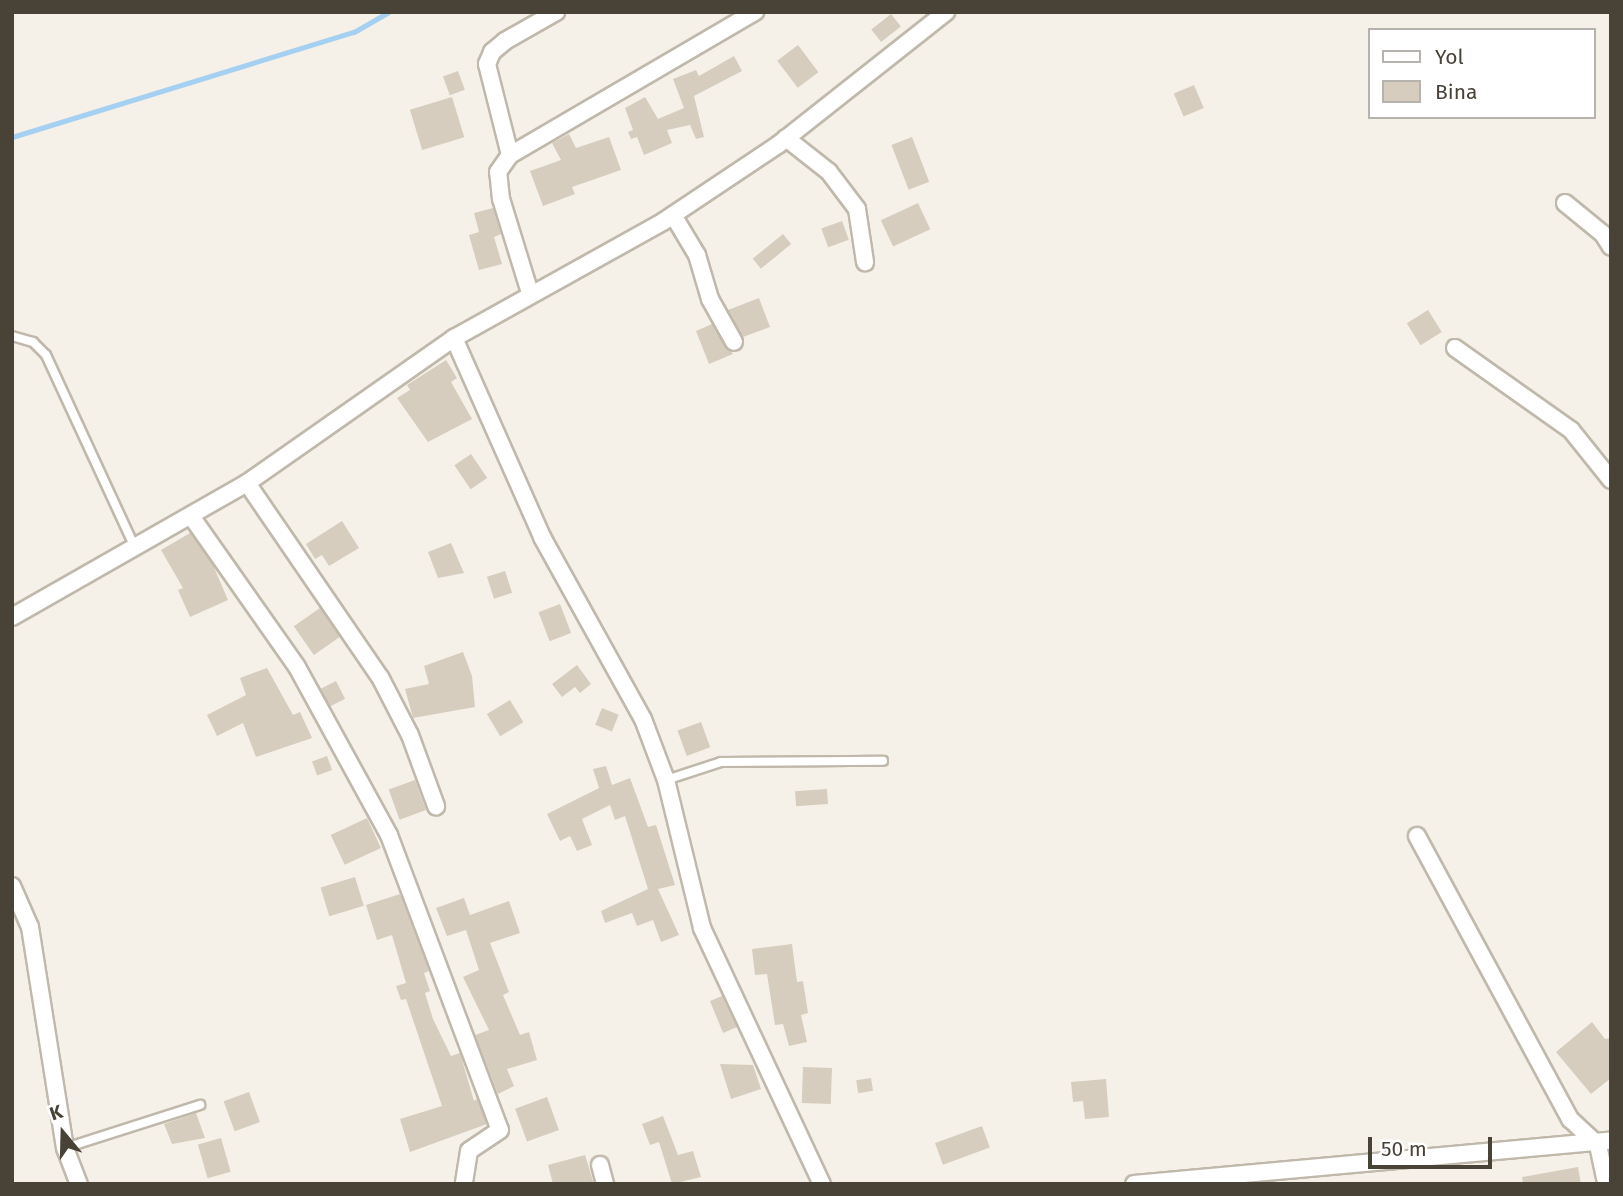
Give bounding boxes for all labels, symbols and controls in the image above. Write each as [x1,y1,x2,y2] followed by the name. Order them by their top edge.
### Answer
[1368,28,1595,119] legend
[1435,44,1464,70] text: Yol
[1435,79,1477,105] text: Bina
[28,1098,98,1168] north arrow
[47,1100,65,1126] text: K
[1371,1122,1495,1166] scale bar
[1381,1136,1427,1162] text: 50 m

